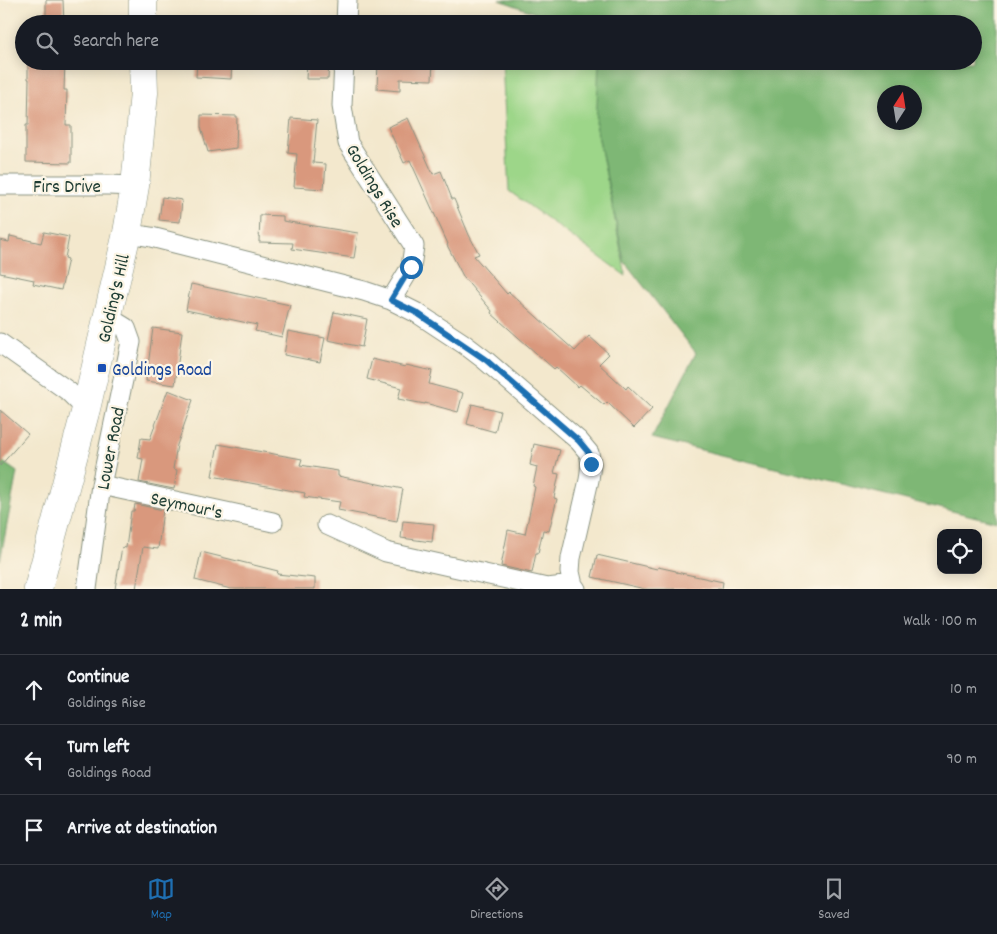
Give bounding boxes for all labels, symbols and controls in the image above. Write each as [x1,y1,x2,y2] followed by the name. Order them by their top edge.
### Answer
[15,15,982,70] search box
[33,29,61,57] icon: search
[73,29,159,56] text: Search here
[877,85,922,130] north arrow
[337,140,409,234] street label: Goldings Rise
[33,175,101,202] street label: Firs Drive
[92,251,139,346] street label: Golding's Hill
[400,256,423,279] route start
[112,358,212,385] place label: Goldings Road
[96,362,108,374] marker: Goldings Road
[91,405,134,492] street label: Lower Road
[580,453,603,476] route end
[148,487,225,528] street label: Seymour's
[937,529,982,574] map controls
[937,529,982,574] button: locate
[20,607,62,637] text: 2 min
[903,610,977,633] text: Walk · 100 m
[67,665,129,692] text: Continue
[20,676,48,704] icon: ahead
[950,678,977,701] text: 10 m
[67,692,146,715] text: Goldings Rise
[67,735,130,762] text: Turn left
[20,746,48,774] icon: left
[946,748,977,771] text: 90 m
[67,762,151,785] text: Goldings Road
[20,816,48,844] icon: arrive
[67,816,217,843] text: Arrive at destination
[147,875,175,925] tab: Map
[470,875,523,925] tab: Directions
[818,875,850,925] tab: Saved

